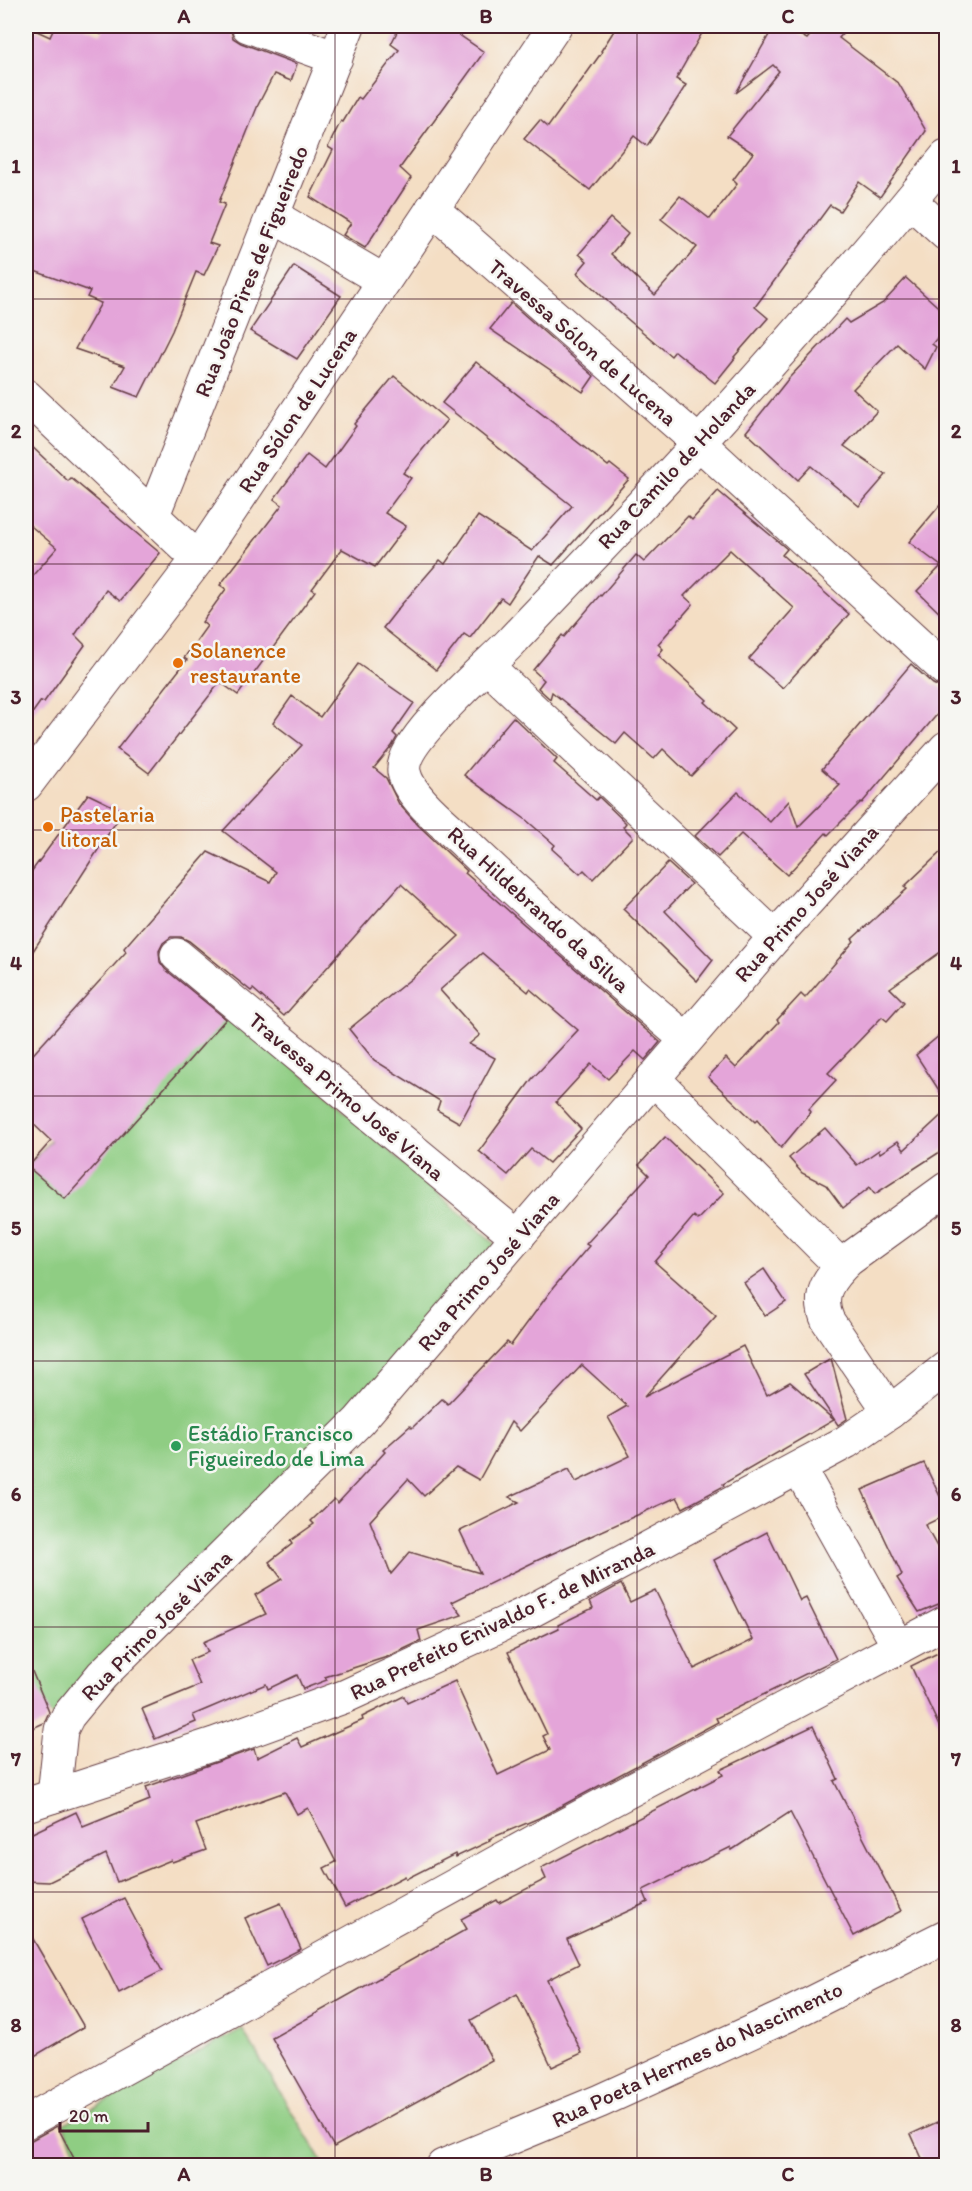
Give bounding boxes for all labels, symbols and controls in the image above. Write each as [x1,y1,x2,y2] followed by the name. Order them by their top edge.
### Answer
[177,4,191,28] text: A
[480,4,493,28] text: B
[782,4,795,28] text: C
[189,141,314,401] street label: Rua João Pires de Figueiredo
[11,154,21,178] text: 1
[951,154,961,178] text: 1
[483,253,683,432] street label: Travessa Sólon de Lucena
[232,322,363,498] street label: Rua Sólon de Lucena
[592,375,761,555] street label: Rua Camilo de Holanda
[11,419,22,443] text: 2
[951,419,962,443] text: 2
[190,637,301,689] place label: Solanence restaurante
[171,656,185,670] marker: Solanence restaurante
[11,685,22,709] text: 3
[951,685,962,709] text: 3
[60,801,155,853] place label: Pastelaria litoral
[729,819,884,988] street label: Rua Primo José Viana
[41,820,55,834] marker: Pastelaria litoral
[442,820,636,999] street label: Rua Hildebrando da Silva
[10,951,22,975] text: 4
[950,951,962,975] text: 4
[243,1006,451,1187] street label: Travessa Primo José Viana
[412,1186,565,1357] street label: Rua Primo José Viana
[11,1216,22,1240] text: 5
[951,1216,962,1240] text: 5
[188,1420,365,1472] place label: Estádio Francisco Figueiredo de Lima
[169,1439,183,1453] marker: Estádio Francisco Figueiredo de Lima
[11,1482,22,1506] text: 6
[951,1482,962,1506] text: 6
[345,1535,659,1706] street label: Rua Prefeito Enivaldo F. de Miranda
[75,1544,238,1707] street label: Rua Primo José Viana
[10,1747,21,1771] text: 7
[950,1747,961,1771] text: 7
[548,1975,847,2134] street label: Rua Poeta Hermes do Nascimento
[11,2013,22,2037] text: 8
[951,2013,962,2037] text: 8
[60,2095,148,2133] scale bar
[69,2105,109,2127] text: 20 m
[177,2162,191,2186] text: A
[480,2162,493,2186] text: B
[782,2162,795,2186] text: C

